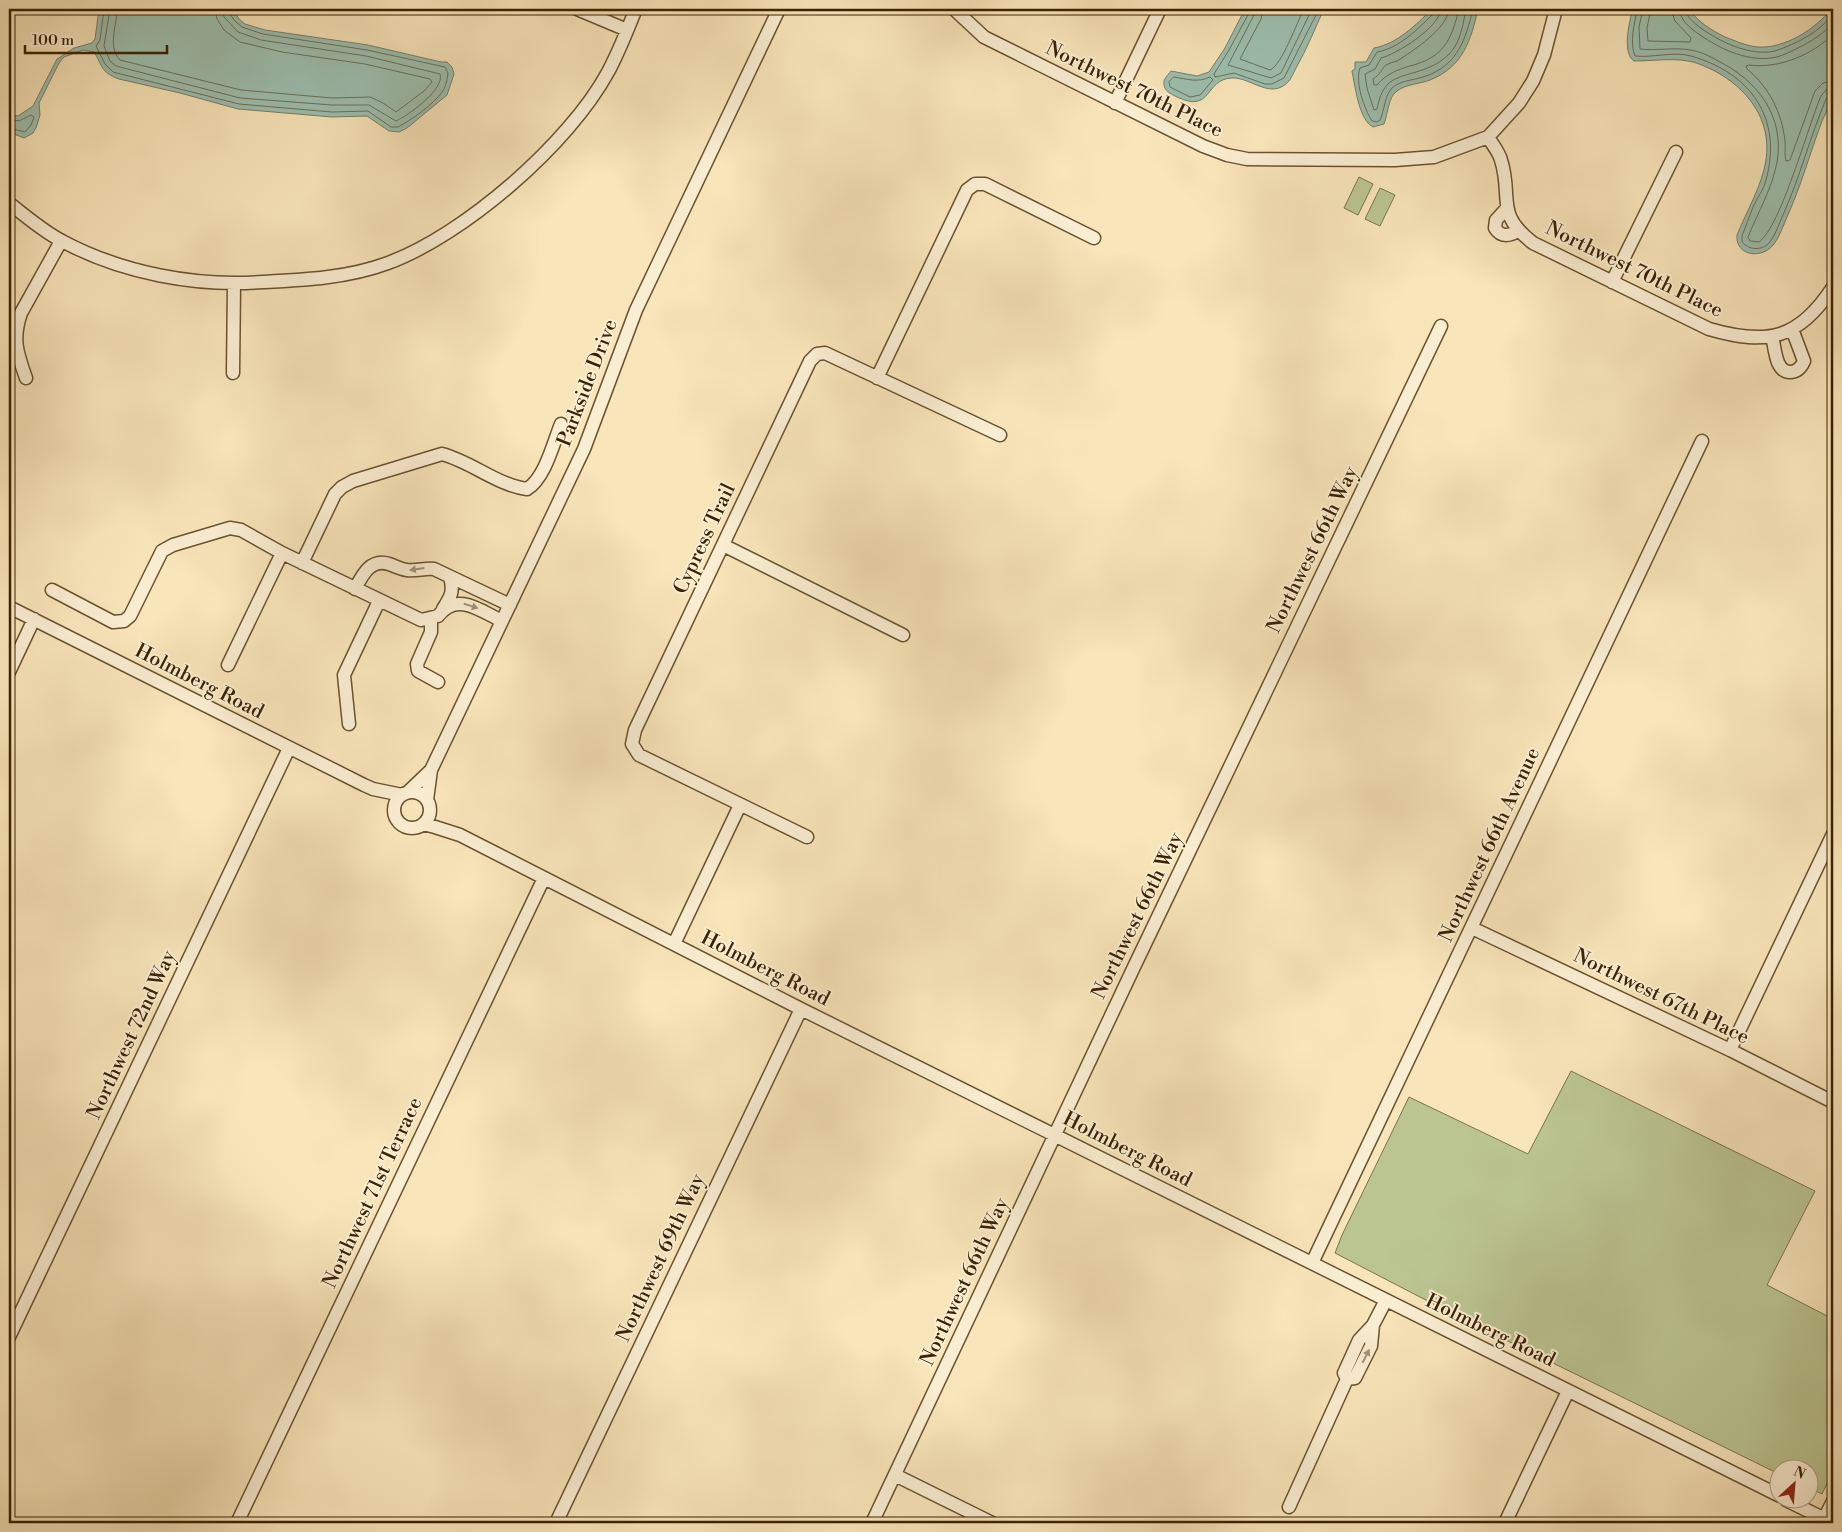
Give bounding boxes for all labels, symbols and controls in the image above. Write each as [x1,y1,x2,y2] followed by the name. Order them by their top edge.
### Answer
[25,22,168,54] scale bar
[32,31,74,50] text: 100 m
[1041,36,1227,144] street label: Northwest 70th Place
[1541,216,1727,324] street label: Northwest 70th Place
[552,316,624,450] street label: Parkside Drive
[1262,462,1364,637] street label: Northwest 66th Way
[668,480,742,598] street label: Cypress Trail
[408,565,424,573] one-way arrow
[463,603,478,611] one-way arrow
[130,639,268,726] street label: Holmberg Road
[1434,744,1546,946] street label: Northwest 66th Avenue
[1087,828,1189,1003] street label: Northwest 66th Way
[696,926,834,1013] street label: Holmberg Road
[1569,944,1753,1050] street label: Northwest 67th Place
[82,946,182,1123] street label: Northwest 72nd Way
[318,1093,428,1293] street label: Northwest 71st Terrace
[1058,1107,1196,1194] street label: Holmberg Road
[611,1170,711,1346] street label: Northwest 69th Way
[915,1194,1015,1370] street label: Northwest 66th Way
[1421,1289,1560,1374] street label: Holmberg Road
[1362,1349,1370,1363] one-way arrow
[1770,1460,1820,1510] north arrow
[1790,1463,1808,1484] text: N

